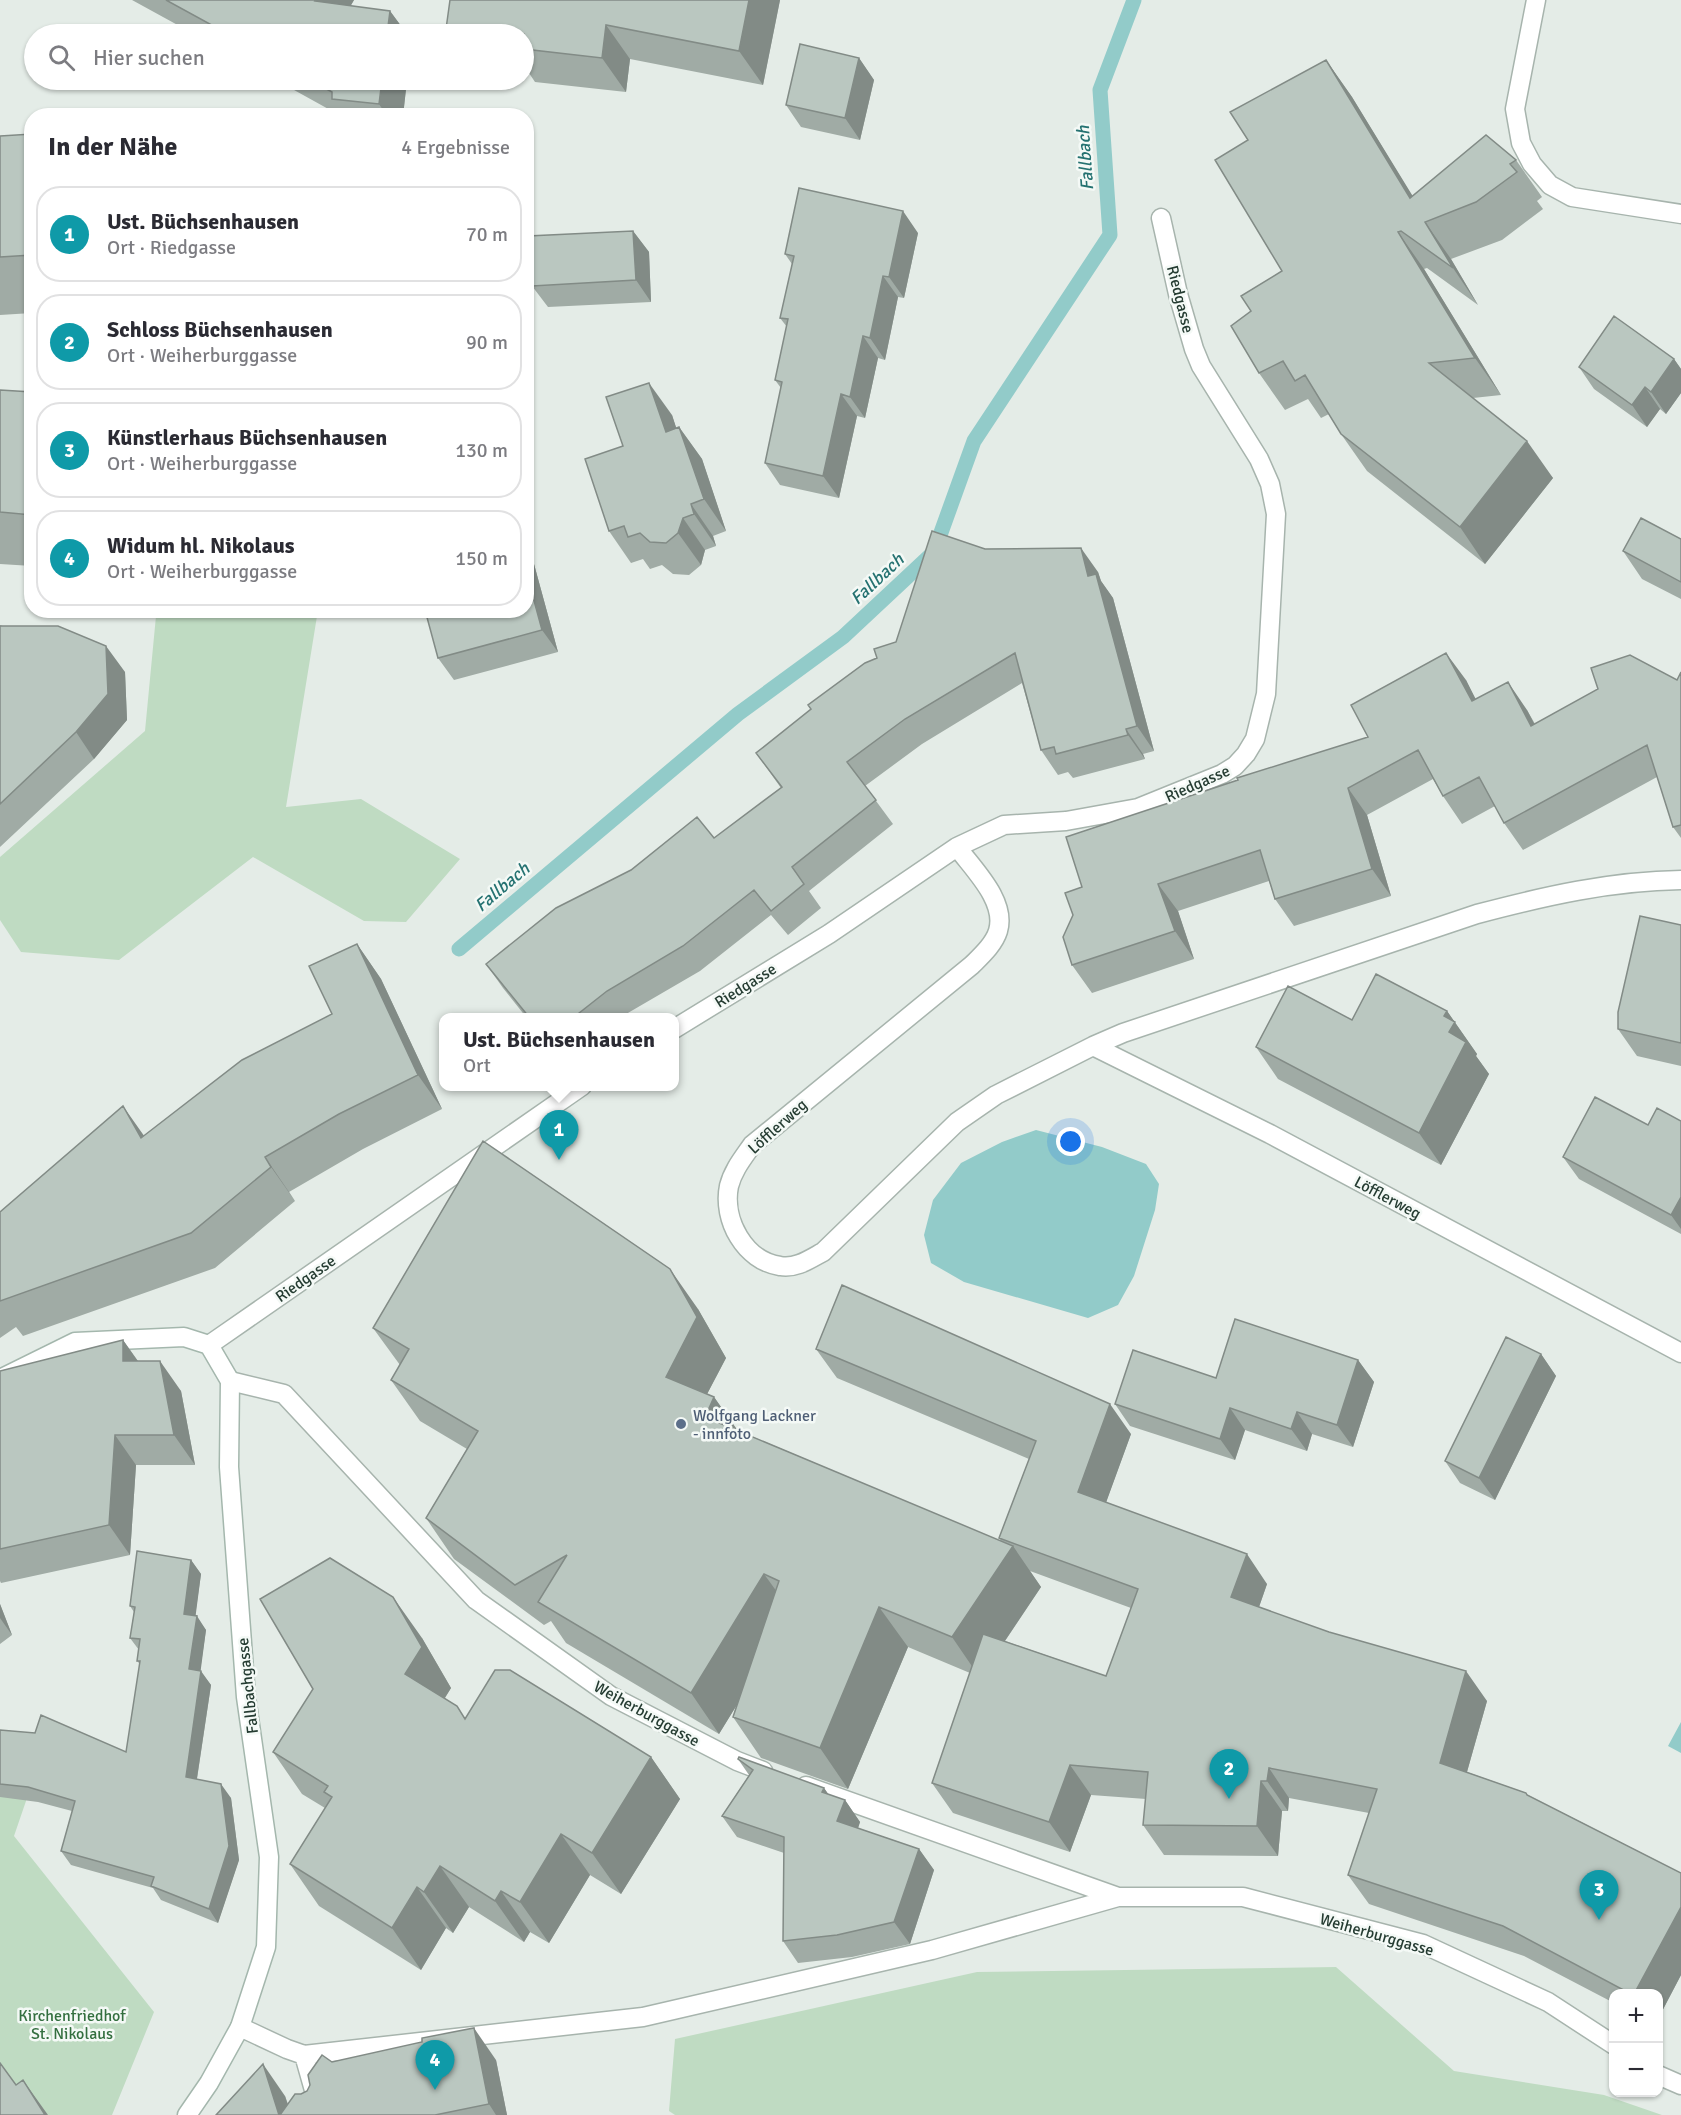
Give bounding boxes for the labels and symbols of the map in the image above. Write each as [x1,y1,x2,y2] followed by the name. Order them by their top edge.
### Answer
[1072,124,1098,191] water label: Fallbach
[1162,263,1198,335] street label: Riedgasse
[846,548,909,609] water label: Fallbach
[1162,761,1233,807] street label: Riedgasse
[470,857,535,916] water label: Fallbach
[711,959,780,1013] street label: Riedgasse
[744,1095,811,1159] street label: Löfflerweg
[540,1110,578,1160] pin: 1
[1056,1127,1085,1156] your location
[1351,1172,1424,1224] street label: Löfflerweg
[272,1251,340,1307] street label: Riedgasse
[693,1406,816,1444] place label: Wolfgang Lackner - innfoto
[674,1417,688,1431] marker: Wolfgang Lackner - innfoto
[233,1637,263,1735] street label: Fallbachgasse
[590,1677,703,1751] street label: Weiherburggasse
[1210,1750,1248,1799] pin: 2
[1580,1870,1618,1920] pin: 3
[1317,1909,1436,1961] street label: Weiherburggasse
[18,2006,126,2044] park label: Kirchenfriedhof St. Nikolaus
[416,2040,454,2090] pin: 4

